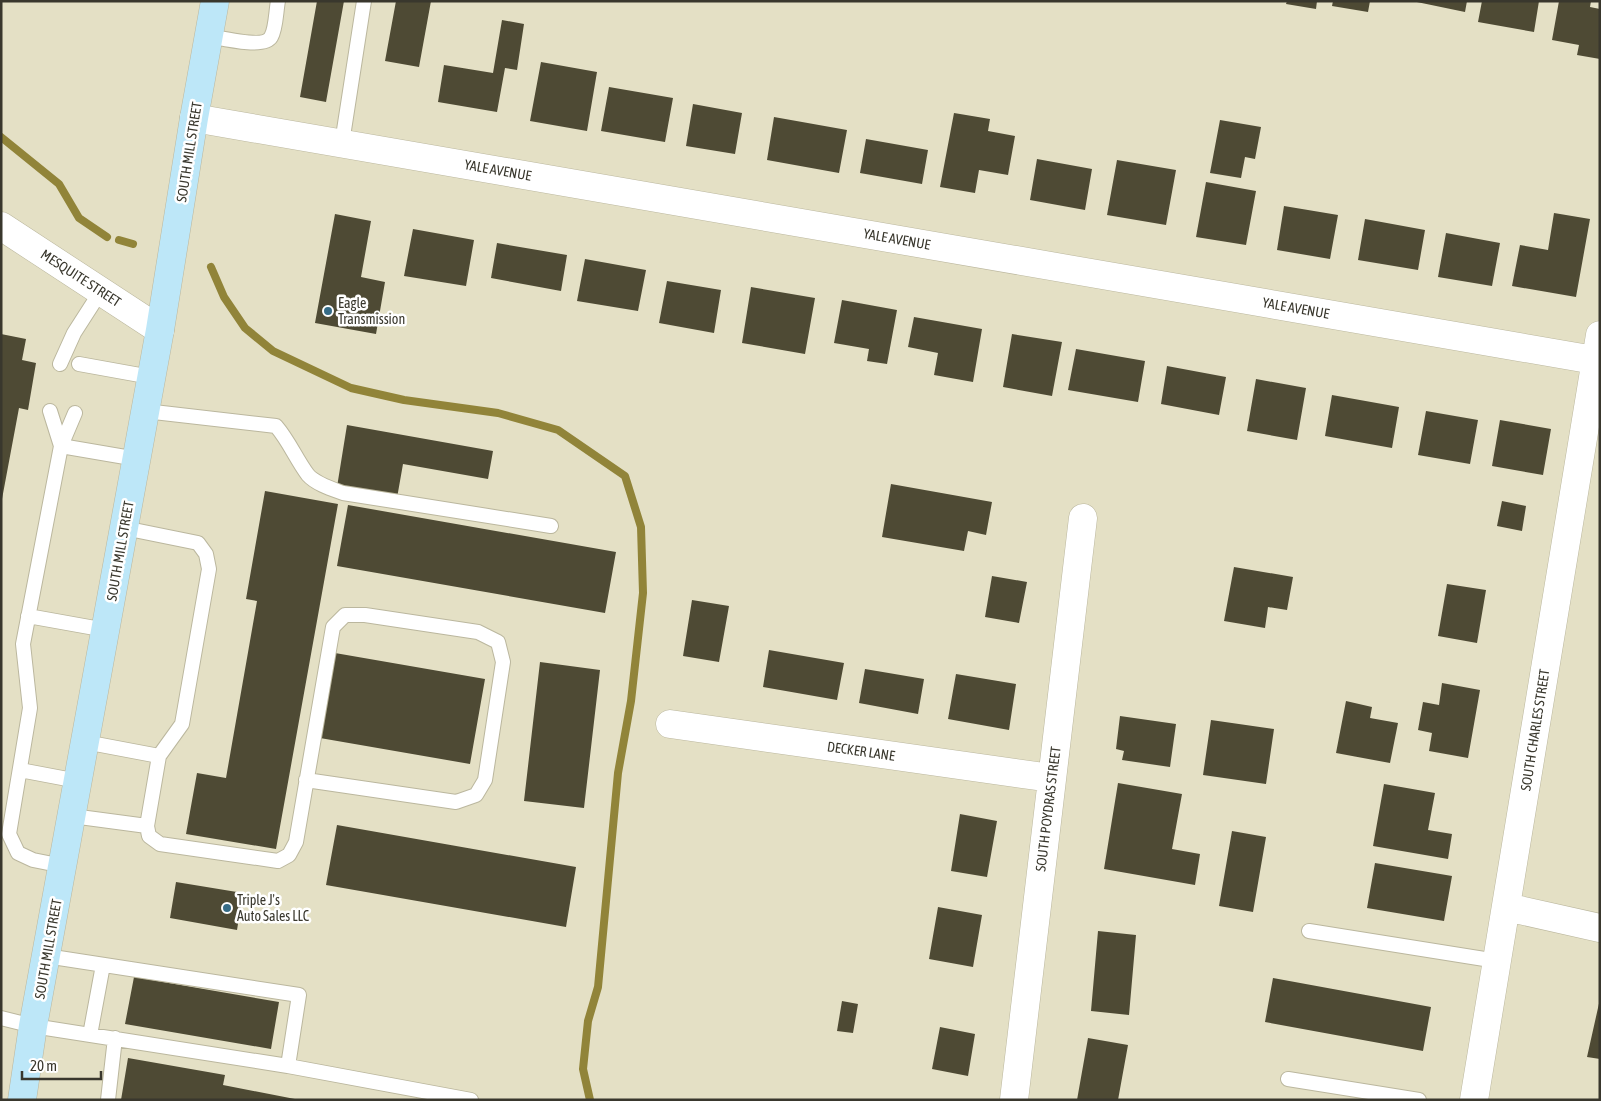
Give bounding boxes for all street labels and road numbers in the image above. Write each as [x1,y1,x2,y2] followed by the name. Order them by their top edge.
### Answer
[173,101,205,203] street label: SOUTH MILL STREET
[463,156,533,184] street label: YALE AVENUE
[862,225,932,253] street label: YALE AVENUE
[38,246,124,310] street label: MESQUITE STREET
[1261,294,1331,322] street label: YALE AVENUE
[103,500,137,602] street label: SOUTH MILL STREET
[1517,668,1553,792] street label: SOUTH CHARLES STREET
[826,738,896,764] street label: DECKER LANE
[1032,746,1064,872] street label: SOUTH POYDRAS STREET
[31,898,65,1000] street label: SOUTH MILL STREET

